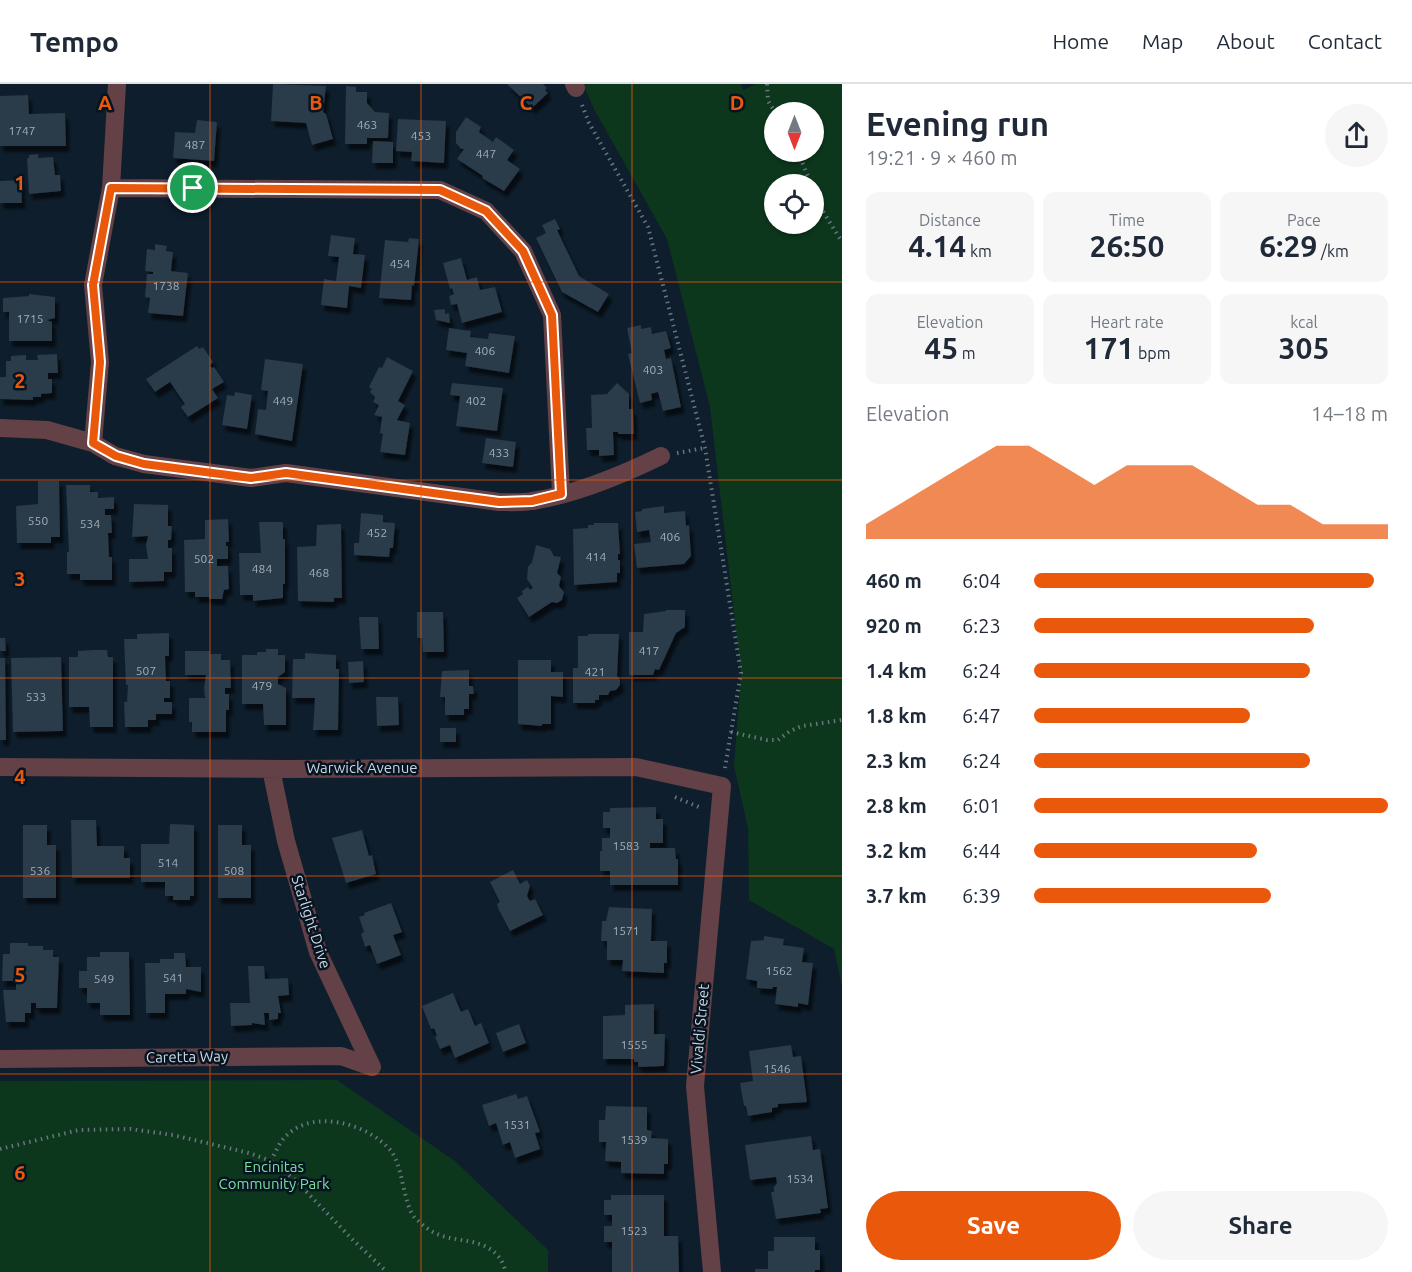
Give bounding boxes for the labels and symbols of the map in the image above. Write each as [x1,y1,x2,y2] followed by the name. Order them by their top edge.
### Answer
[98,91,112,114] text: A
[309,91,323,114] text: B
[520,91,533,114] text: C
[730,91,744,114] text: D
[764,102,824,162] north arrow
[357,118,377,131] house number: 463
[8,124,36,137] house number: 1747
[411,129,431,142] house number: 453
[185,138,205,151] house number: 487
[476,147,496,160] house number: 447
[167,162,218,213] pin
[14,171,26,194] text: 1
[390,257,410,270] house number: 454
[152,279,180,292] house number: 1738
[16,312,44,325] house number: 1715
[475,344,495,357] house number: 406
[643,363,663,376] house number: 403
[14,369,26,392] text: 2
[273,394,293,407] house number: 449
[466,394,486,407] house number: 402
[489,446,509,459] house number: 433
[28,514,48,527] house number: 550
[80,517,100,530] house number: 534
[367,526,387,539] house number: 452
[660,530,680,543] house number: 406
[586,550,606,563] house number: 414
[194,552,214,565] house number: 502
[252,562,272,575] house number: 484
[309,566,329,579] house number: 468
[14,567,26,590] text: 3
[639,644,659,657] house number: 417
[136,664,156,677] house number: 507
[585,665,605,678] house number: 421
[252,679,272,692] house number: 479
[26,690,46,703] house number: 533
[306,759,418,776] street label: Warwick Avenue
[14,765,26,788] text: 4
[612,839,640,852] house number: 1583
[158,856,178,869] house number: 514
[30,864,50,877] house number: 536
[224,864,244,877] house number: 508
[288,873,334,970] street label: Starlight Drive
[612,924,640,937] house number: 1571
[14,963,26,986] text: 5
[765,964,793,977] house number: 1562
[163,971,183,984] house number: 541
[94,972,114,985] house number: 549
[687,983,712,1075] street label: Vivaldi Street
[620,1038,648,1051] house number: 1555
[146,1047,228,1066] street label: Caretta Way
[763,1062,791,1075] house number: 1546
[503,1118,531,1131] house number: 1531
[620,1133,648,1146] house number: 1539
[218,1158,330,1192] park label: Encinitas Community Park
[14,1161,26,1184] text: 6
[786,1172,814,1185] house number: 1534
[620,1224,648,1237] house number: 1523

